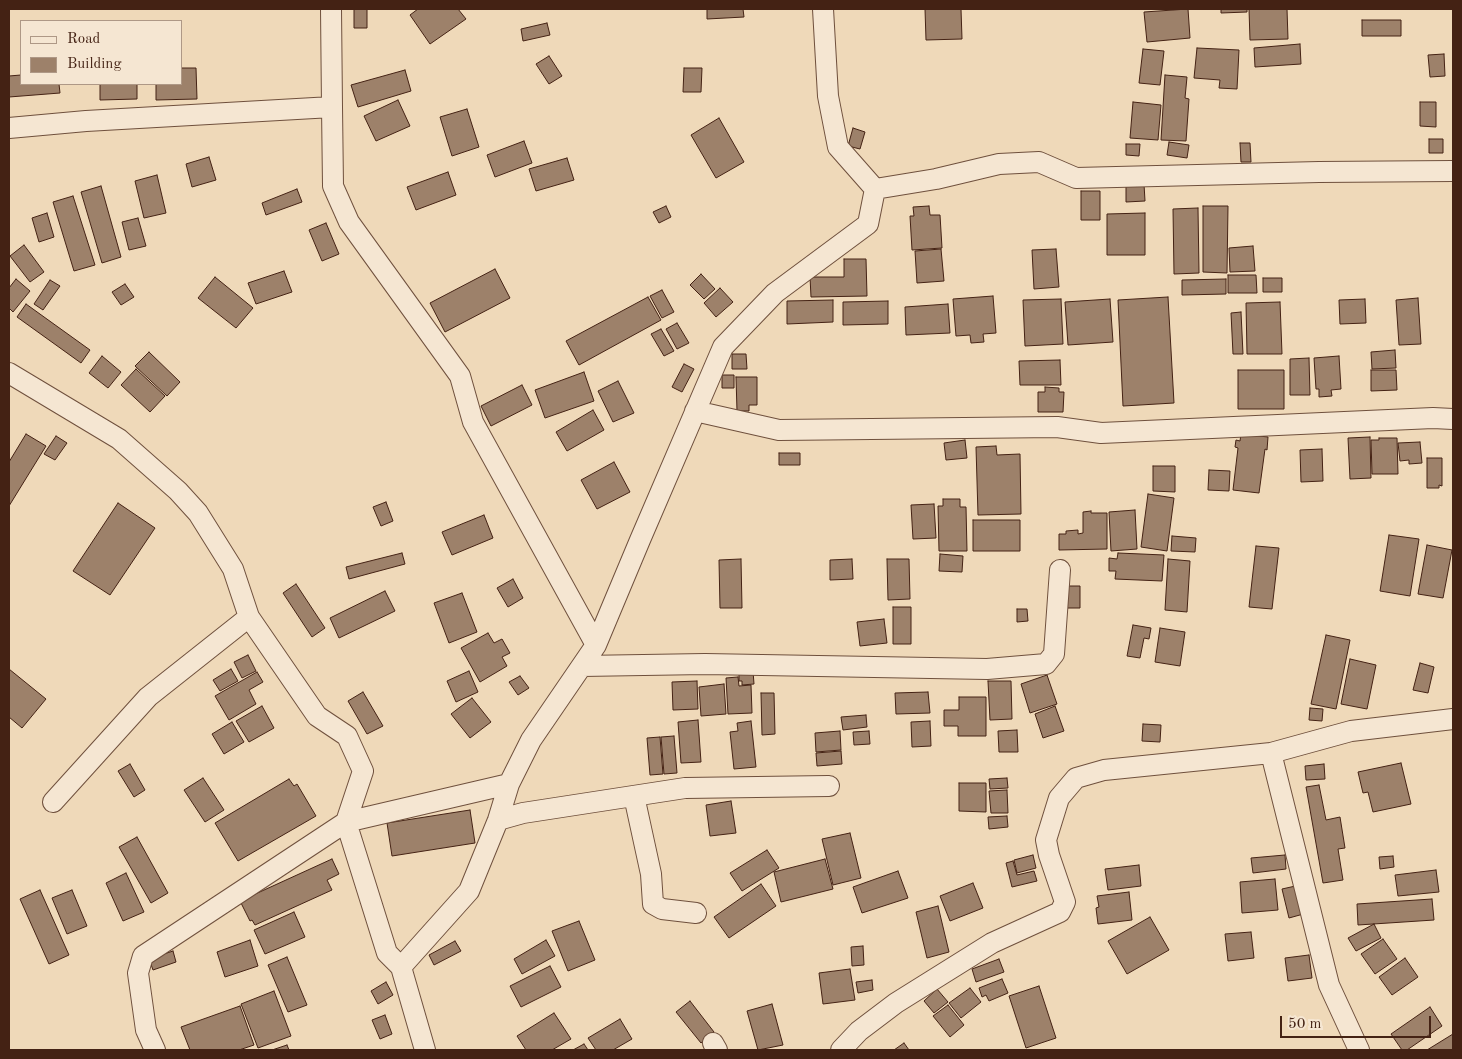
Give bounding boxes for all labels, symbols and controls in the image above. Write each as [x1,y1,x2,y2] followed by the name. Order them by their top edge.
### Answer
[20,20,182,85] legend
[67,32,100,47] text: Road
[67,57,122,72] text: Building
[1282,1006,1433,1038] scale bar
[1288,1017,1322,1032] text: 50 m

